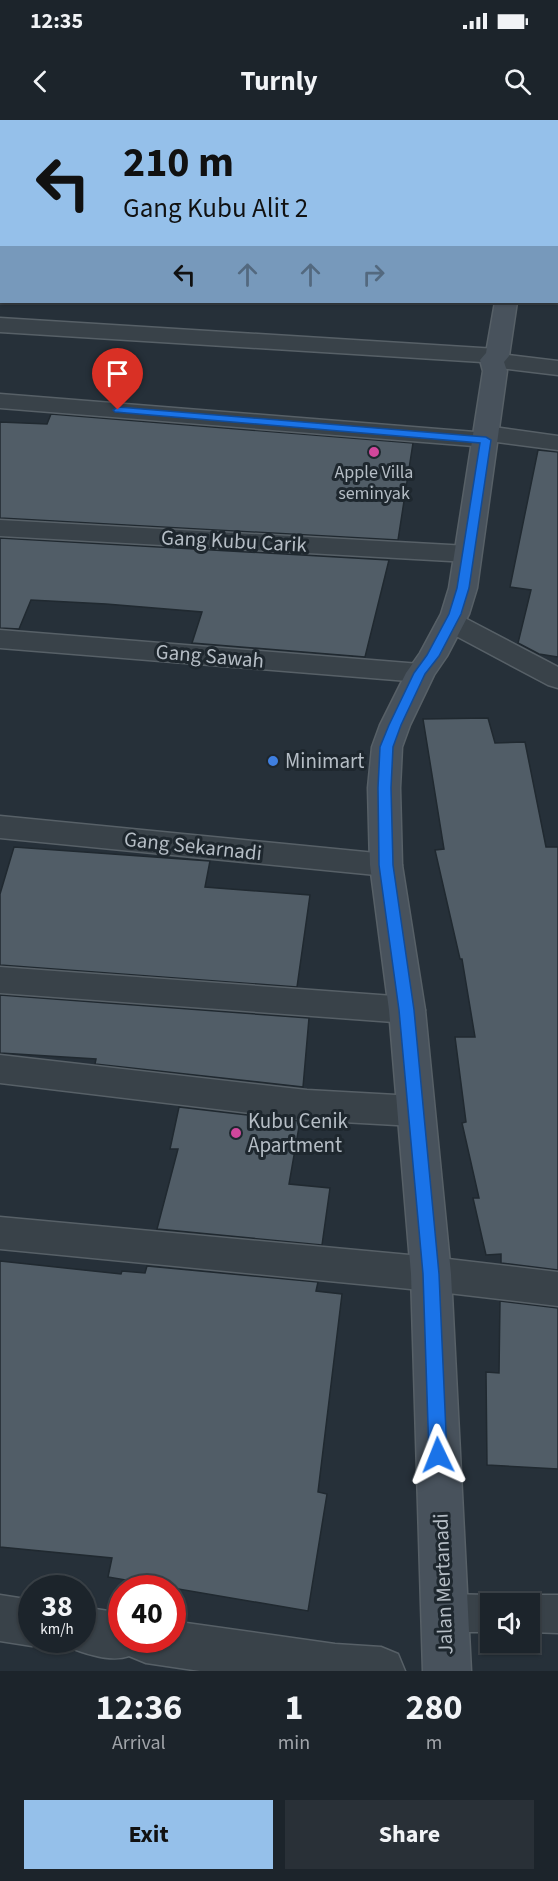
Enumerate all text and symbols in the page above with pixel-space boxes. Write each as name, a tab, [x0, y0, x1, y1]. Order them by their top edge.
text: 12:35	[30, 5, 83, 37]
text: Turnly	[240, 62, 318, 101]
icon: back	[24, 65, 57, 98]
icon: search	[501, 65, 534, 98]
text: 210 m	[123, 133, 234, 193]
icon: left	[24, 144, 102, 222]
text: Gang Kubu Alit 2	[123, 189, 308, 228]
icon: left	[168, 258, 201, 291]
icon: ahead	[231, 258, 264, 291]
icon: ahead	[294, 258, 327, 291]
icon: right	[357, 258, 390, 291]
pin	[92, 348, 143, 410]
icon: arrive	[101, 357, 134, 390]
marker: Apple Villa seminyak	[367, 445, 381, 459]
place label: Apple Villa seminyak	[335, 460, 413, 506]
street label: Gang Kubu Carik	[160, 522, 308, 560]
street label: Gang Sawah	[155, 636, 265, 676]
place label: Minimart	[285, 746, 364, 776]
marker: Minimart	[266, 754, 280, 768]
street label: Gang Sekarnadi	[123, 824, 263, 868]
place label: Kubu Cenik Apartment	[248, 1106, 349, 1160]
marker: Kubu Cenik Apartment	[229, 1126, 243, 1140]
position arrow	[406, 1423, 470, 1487]
street label: Jalan Mertanadi	[426, 1513, 460, 1655]
speed limit sign: 40	[108, 1575, 186, 1653]
text: 38	[41, 1585, 73, 1628]
map controls	[480, 1593, 540, 1653]
button: sound	[480, 1593, 540, 1653]
text: km/h	[40, 1619, 74, 1640]
text: 12:36	[95, 1682, 182, 1733]
text: 1	[284, 1682, 303, 1733]
text: 280	[406, 1682, 463, 1733]
text: Arrival	[112, 1729, 166, 1757]
text: min	[278, 1729, 310, 1757]
text: m	[426, 1729, 442, 1757]
button: Exit	[24, 1800, 273, 1869]
button: Share	[285, 1800, 534, 1869]

